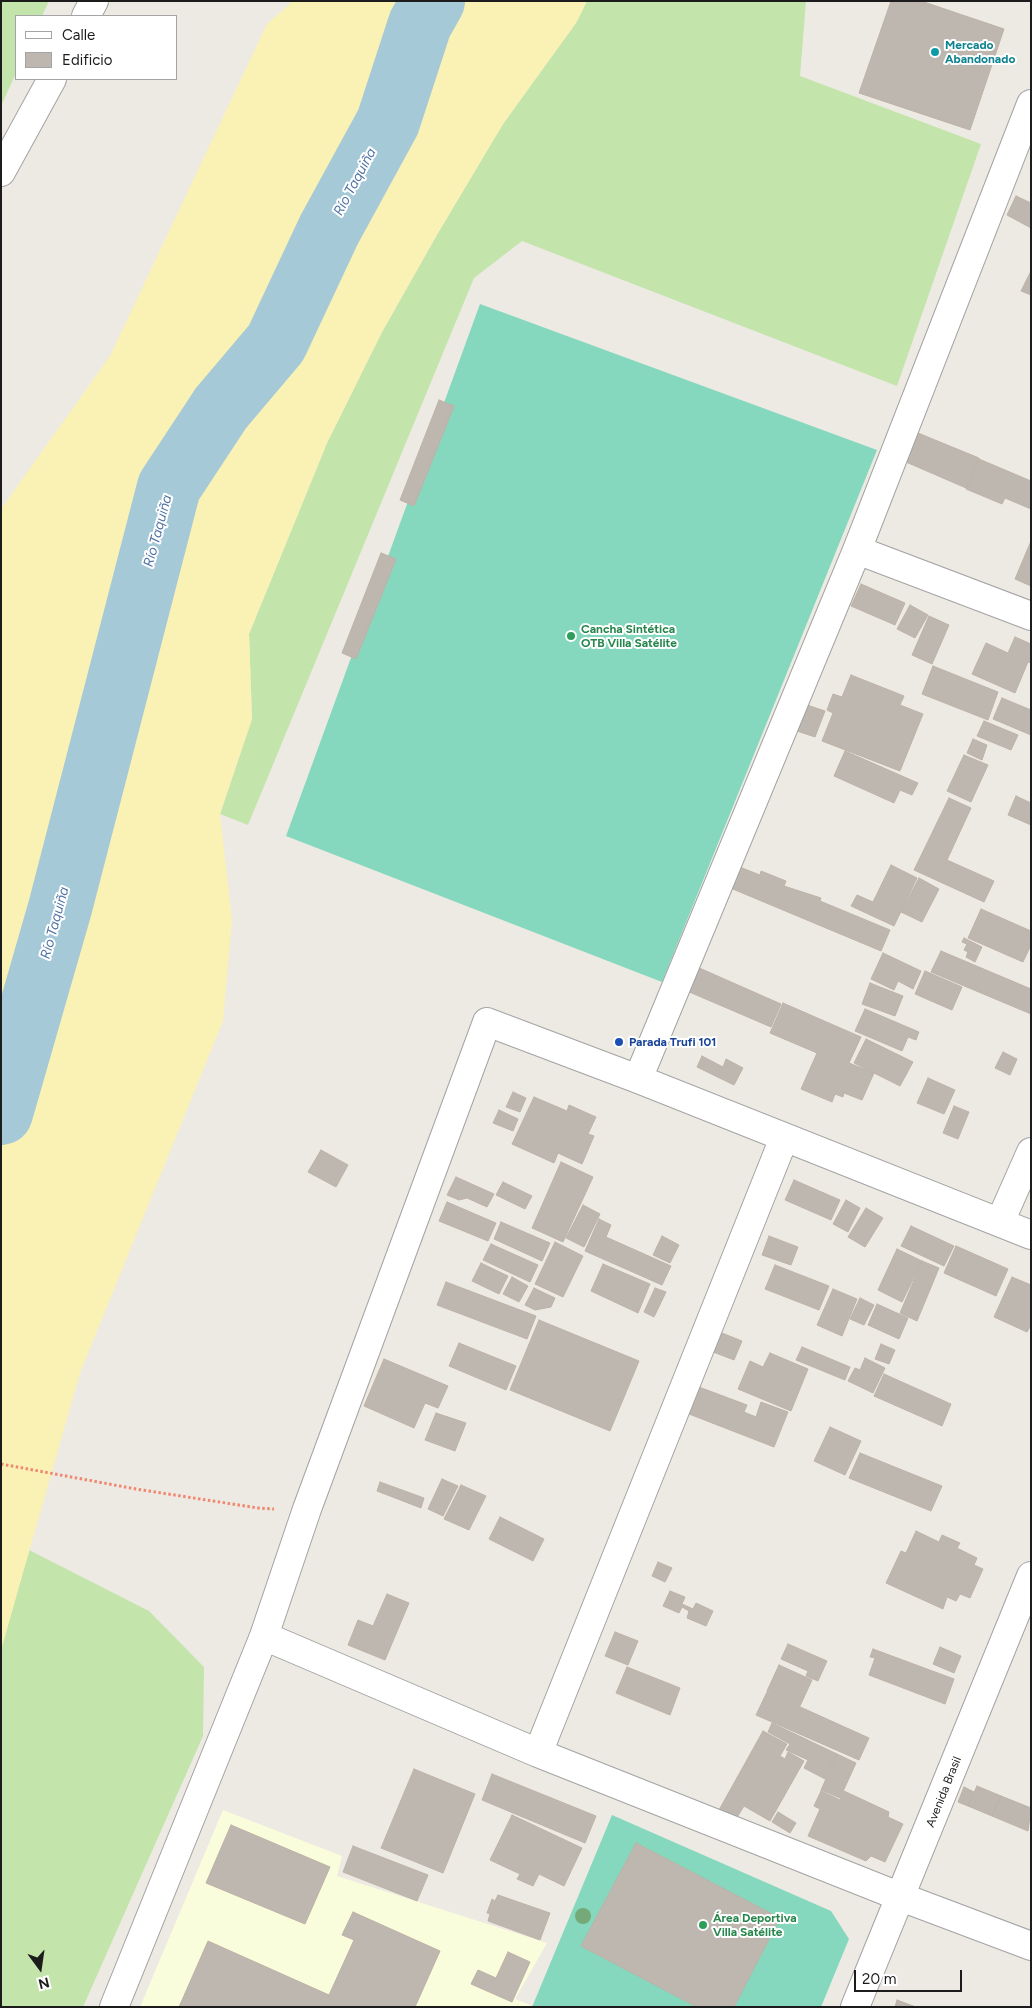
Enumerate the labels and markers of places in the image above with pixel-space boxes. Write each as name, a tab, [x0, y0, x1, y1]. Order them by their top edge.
place label: Mercado Abandonado	[945, 38, 1015, 66]
marker: Mercado Abandonado	[929, 46, 941, 58]
place label: Cancha Sintética OTB Villa Satélite	[581, 622, 677, 650]
marker: Cancha Sintética OTB Villa Satélite	[565, 630, 577, 642]
place label: Parada Trufi 101	[629, 1035, 716, 1049]
marker: Parada Trufi 101	[613, 1036, 625, 1048]
place label: Área Deportiva Villa Satélite	[713, 1911, 797, 1939]
marker: Área Deportiva Villa Satélite	[697, 1919, 709, 1931]

